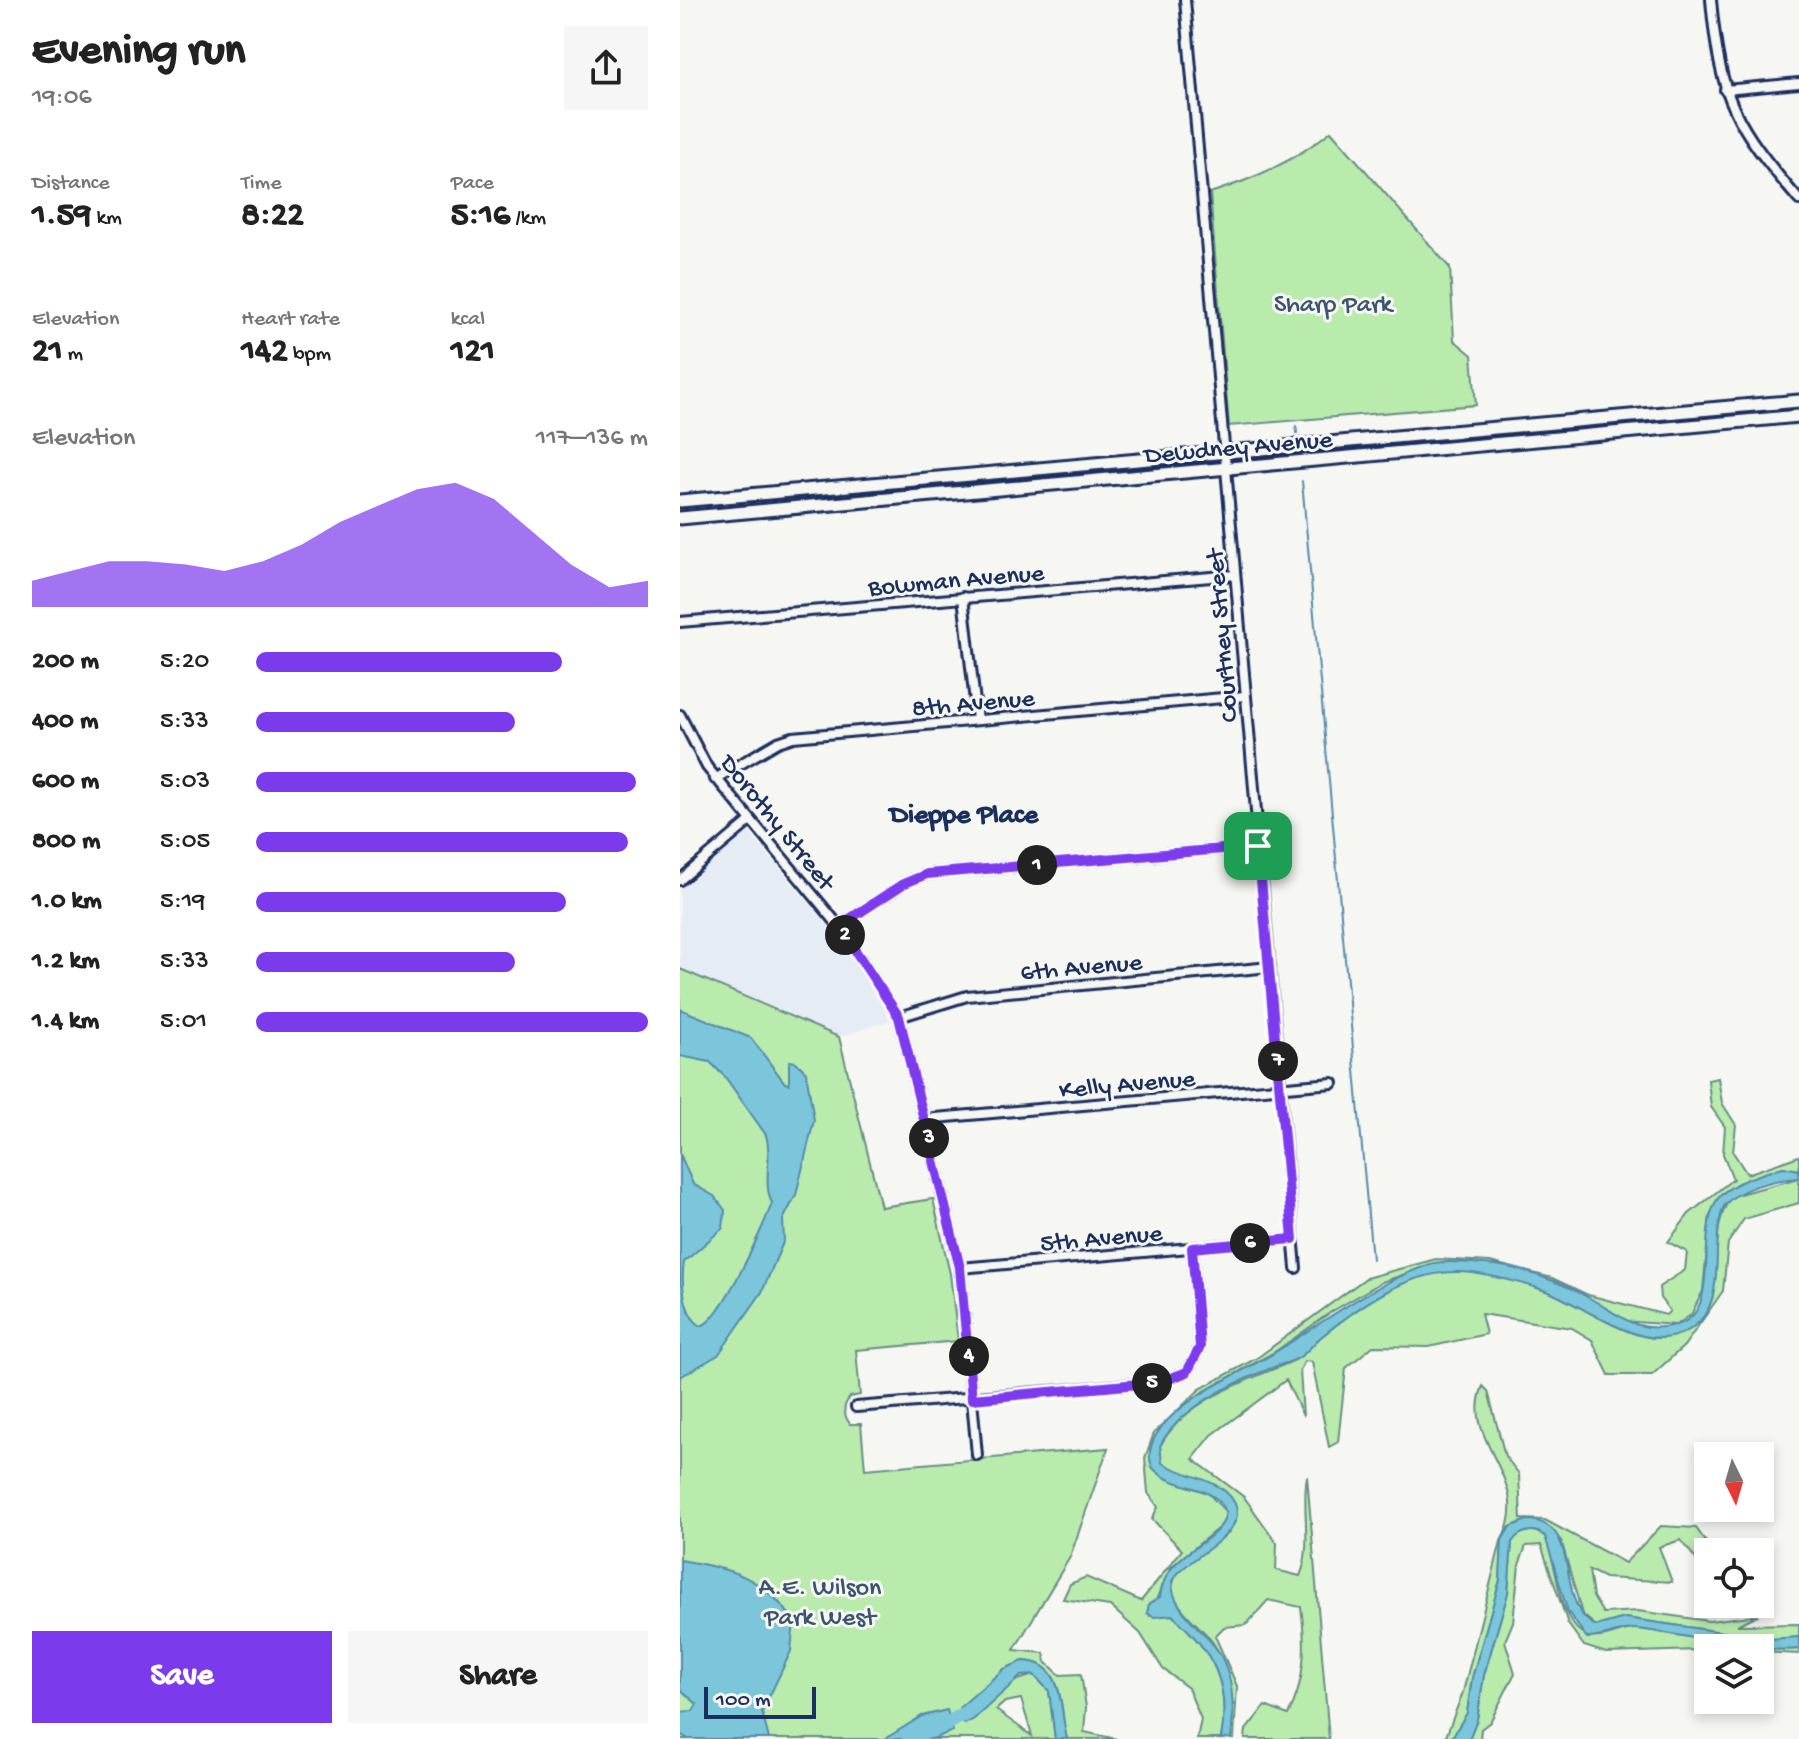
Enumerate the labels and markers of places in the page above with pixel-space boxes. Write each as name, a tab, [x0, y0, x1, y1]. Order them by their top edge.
pin	[1224, 812, 1292, 880]
pin: 1	[1017, 845, 1057, 885]
pin: 2	[825, 915, 865, 955]
pin: 7	[1258, 1041, 1298, 1081]
pin: 3	[909, 1118, 949, 1158]
pin: 6	[1230, 1223, 1270, 1263]
pin: 4	[949, 1336, 989, 1376]
pin: 5	[1132, 1363, 1172, 1403]

